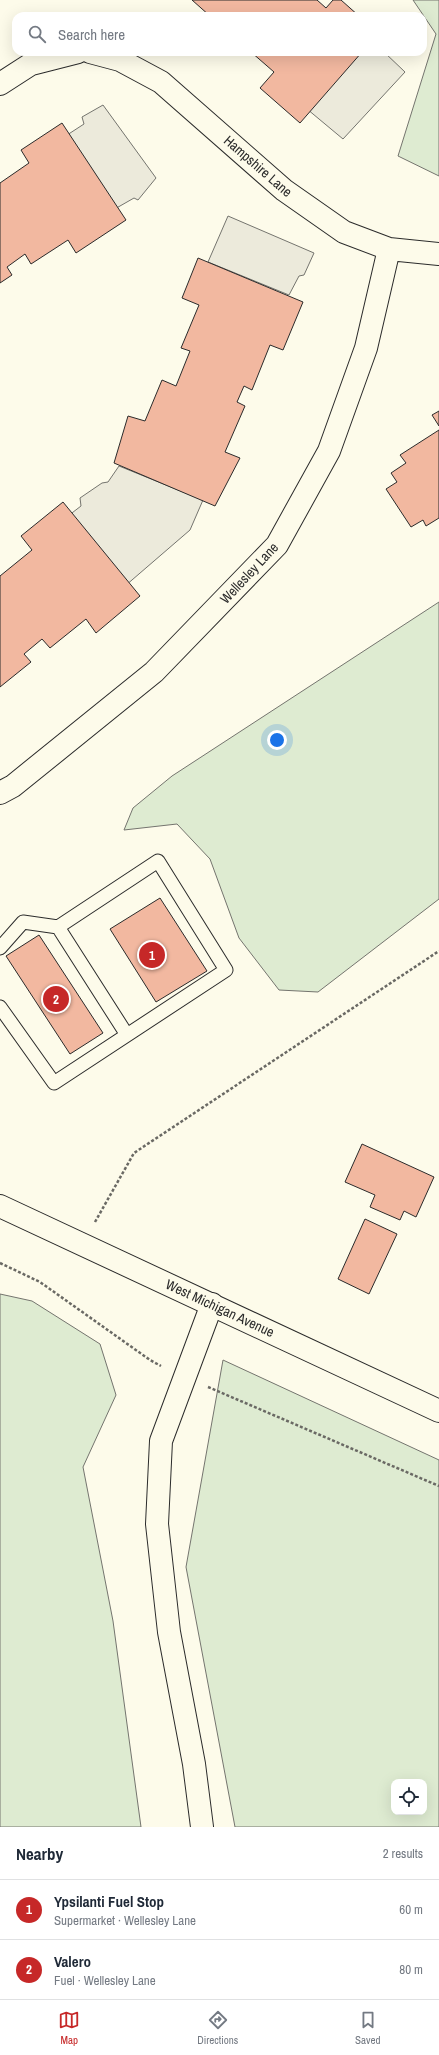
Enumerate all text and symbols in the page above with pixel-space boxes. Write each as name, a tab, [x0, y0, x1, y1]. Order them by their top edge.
search box	[12, 12, 427, 56]
icon: search	[26, 23, 48, 45]
text: Search here	[58, 24, 125, 45]
street label: Hampshire Lane	[220, 131, 296, 201]
street label: Wellesley Lane	[216, 538, 282, 608]
your location	[267, 730, 287, 750]
pin: 1	[139, 940, 165, 970]
pin: 2	[43, 984, 69, 1014]
street label: West Michigan Avenue	[163, 1275, 277, 1341]
map controls	[391, 1779, 427, 1815]
button: locate	[391, 1779, 427, 1815]
text: Nearby	[16, 1842, 63, 1865]
text: 2 results	[383, 1845, 423, 1862]
text: Ypsilanti Fuel Stop	[54, 1891, 164, 1912]
text: 1	[26, 1901, 32, 1918]
text: 60 m	[399, 1901, 423, 1918]
text: Supermarket · Wellesley Lane	[54, 1912, 196, 1929]
text: Valero	[54, 1951, 91, 1972]
text: 2	[26, 1961, 32, 1978]
text: 80 m	[399, 1961, 423, 1978]
text: Fuel · Wellesley Lane	[54, 1972, 156, 1989]
tab: Map	[58, 2009, 80, 2047]
tab: Directions	[197, 2009, 238, 2047]
tab: Saved	[355, 2009, 381, 2047]

